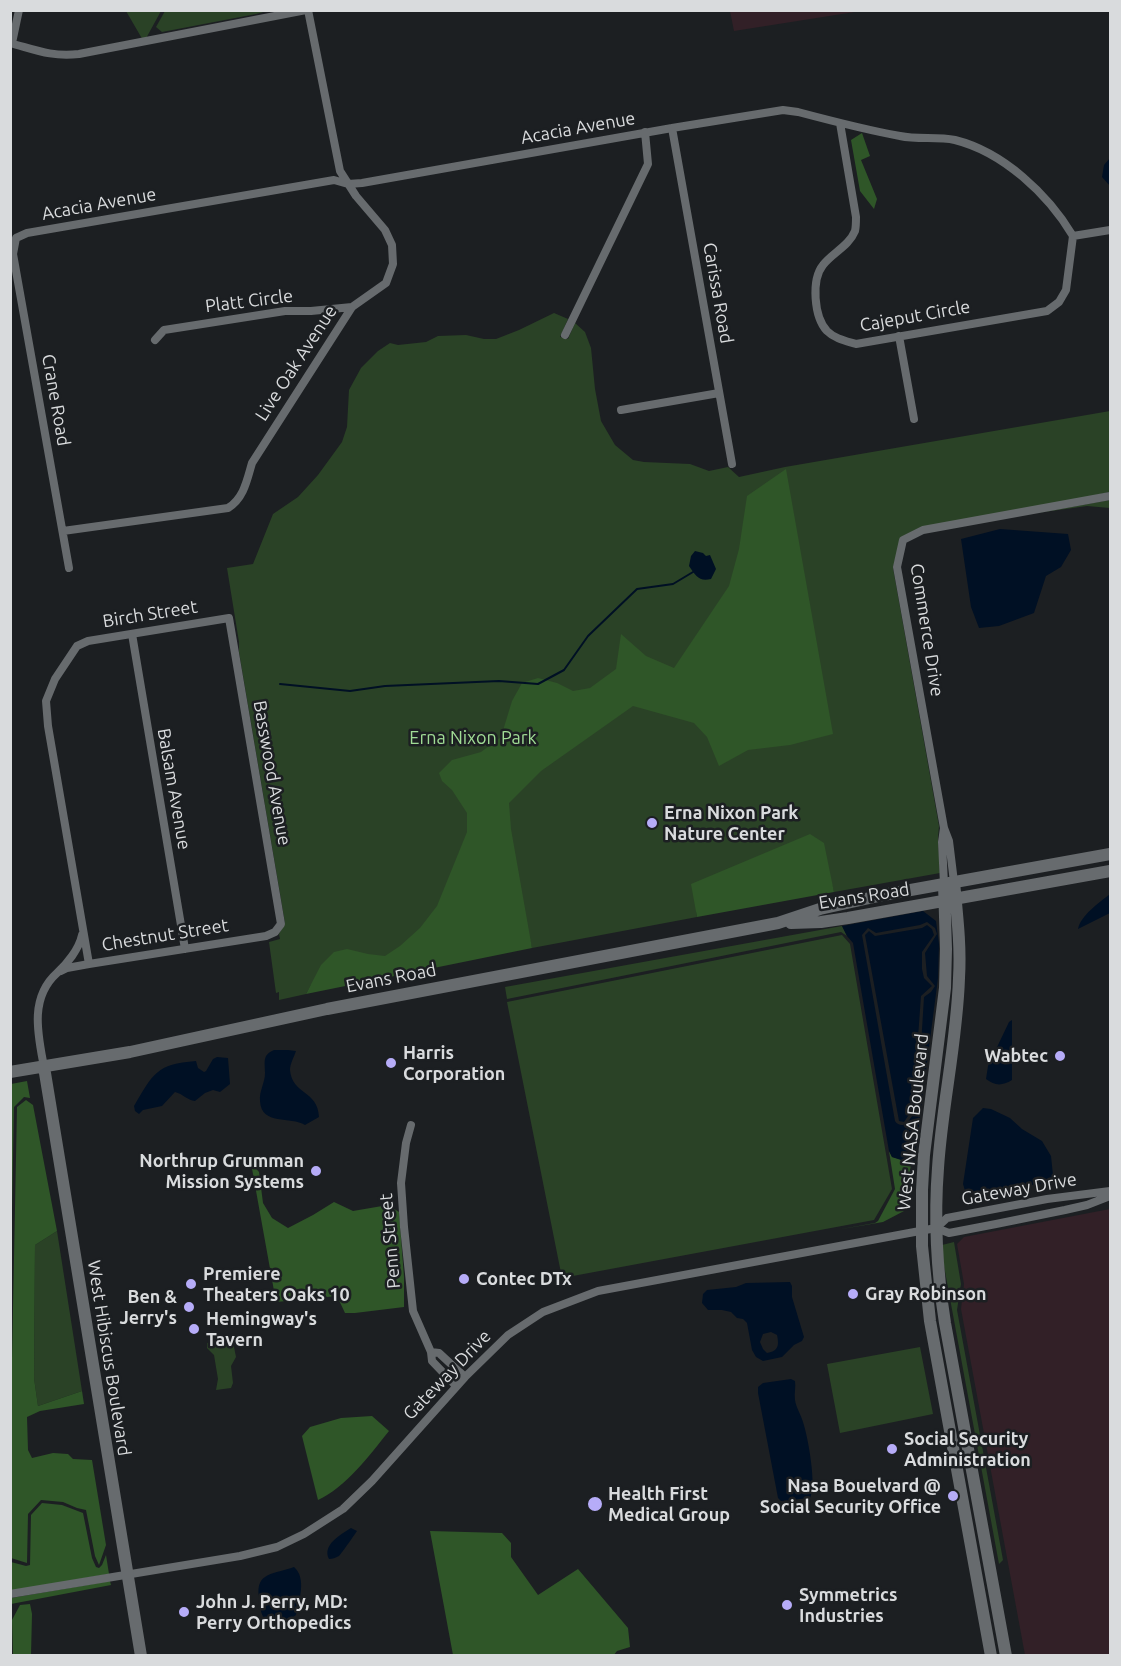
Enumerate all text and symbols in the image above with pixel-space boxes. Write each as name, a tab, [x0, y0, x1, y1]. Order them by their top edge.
street label: Acacia Avenue	[519, 107, 637, 149]
street label: Acacia Avenue	[40, 183, 158, 225]
street label: Carissa Road	[699, 241, 737, 345]
street label: Platt Circle	[204, 285, 294, 317]
street label: Cajeput Circle	[858, 296, 972, 336]
street label: Live Oak Avenue	[251, 301, 341, 425]
street label: Crane Road	[37, 352, 75, 448]
street label: Commerce Drive	[906, 562, 948, 698]
street label: Birch Street	[101, 596, 199, 632]
street label: Basswood Avenue	[249, 699, 295, 847]
street label: Balsam Avenue	[153, 727, 195, 851]
park label: Erna Nixon Park	[409, 727, 537, 749]
place label: Erna Nixon Park Nature Center	[664, 802, 798, 844]
marker: Erna Nixon Park Nature Center	[645, 816, 659, 830]
street label: Evans Road	[817, 878, 911, 914]
street label: Chestnut Street	[100, 914, 230, 956]
street label: Evans Road	[344, 959, 438, 997]
street label: West NASA Boulevard	[893, 1033, 933, 1211]
place label: Harris Corporation	[403, 1042, 505, 1084]
place label: Wabtec	[984, 1045, 1048, 1067]
marker: Wabtec	[1053, 1049, 1067, 1063]
marker: Harris Corporation	[384, 1056, 398, 1070]
place label: Northrup Grumman Mission Systems	[139, 1150, 304, 1192]
marker: Northrup Grumman Mission Systems	[309, 1164, 323, 1178]
street label: Gateway Drive	[960, 1168, 1078, 1210]
street label: Penn Street	[375, 1193, 405, 1289]
street label: West Hibiscus Boulevard	[83, 1259, 135, 1457]
place label: Premiere Theaters Oaks 10	[203, 1263, 350, 1306]
place label: Contec DTx	[476, 1268, 572, 1290]
marker: Contec DTx	[457, 1272, 471, 1286]
marker: Premiere Theaters Oaks 10	[184, 1277, 198, 1291]
place label: Gray Robinson	[865, 1283, 987, 1305]
place label: Ben & Jerry's	[119, 1286, 177, 1328]
marker: Gray Robinson	[846, 1287, 860, 1301]
marker: Ben & Jerry's	[182, 1300, 196, 1314]
place label: Hemingway's Tavern	[206, 1308, 317, 1350]
marker: Hemingway's Tavern	[187, 1322, 201, 1336]
street label: Gateway Drive	[399, 1326, 495, 1424]
place label: Social Security Administration	[904, 1428, 1031, 1470]
marker: Social Security Administration	[885, 1442, 899, 1456]
place label: Nasa Bouelvard @ Social Security Office	[760, 1475, 941, 1518]
place label: Health First Medical Group	[608, 1483, 730, 1526]
marker: Nasa Bouelvard @ Social Security Office	[946, 1489, 960, 1503]
marker: Health First Medical Group	[586, 1495, 604, 1513]
place label: Symmetrics Industries	[799, 1584, 897, 1626]
place label: John J. Perry, MD: Perry Orthopedics	[196, 1591, 352, 1634]
marker: Symmetrics Industries	[780, 1598, 794, 1612]
marker: John J. Perry, MD: Perry Orthopedics	[177, 1605, 191, 1619]

